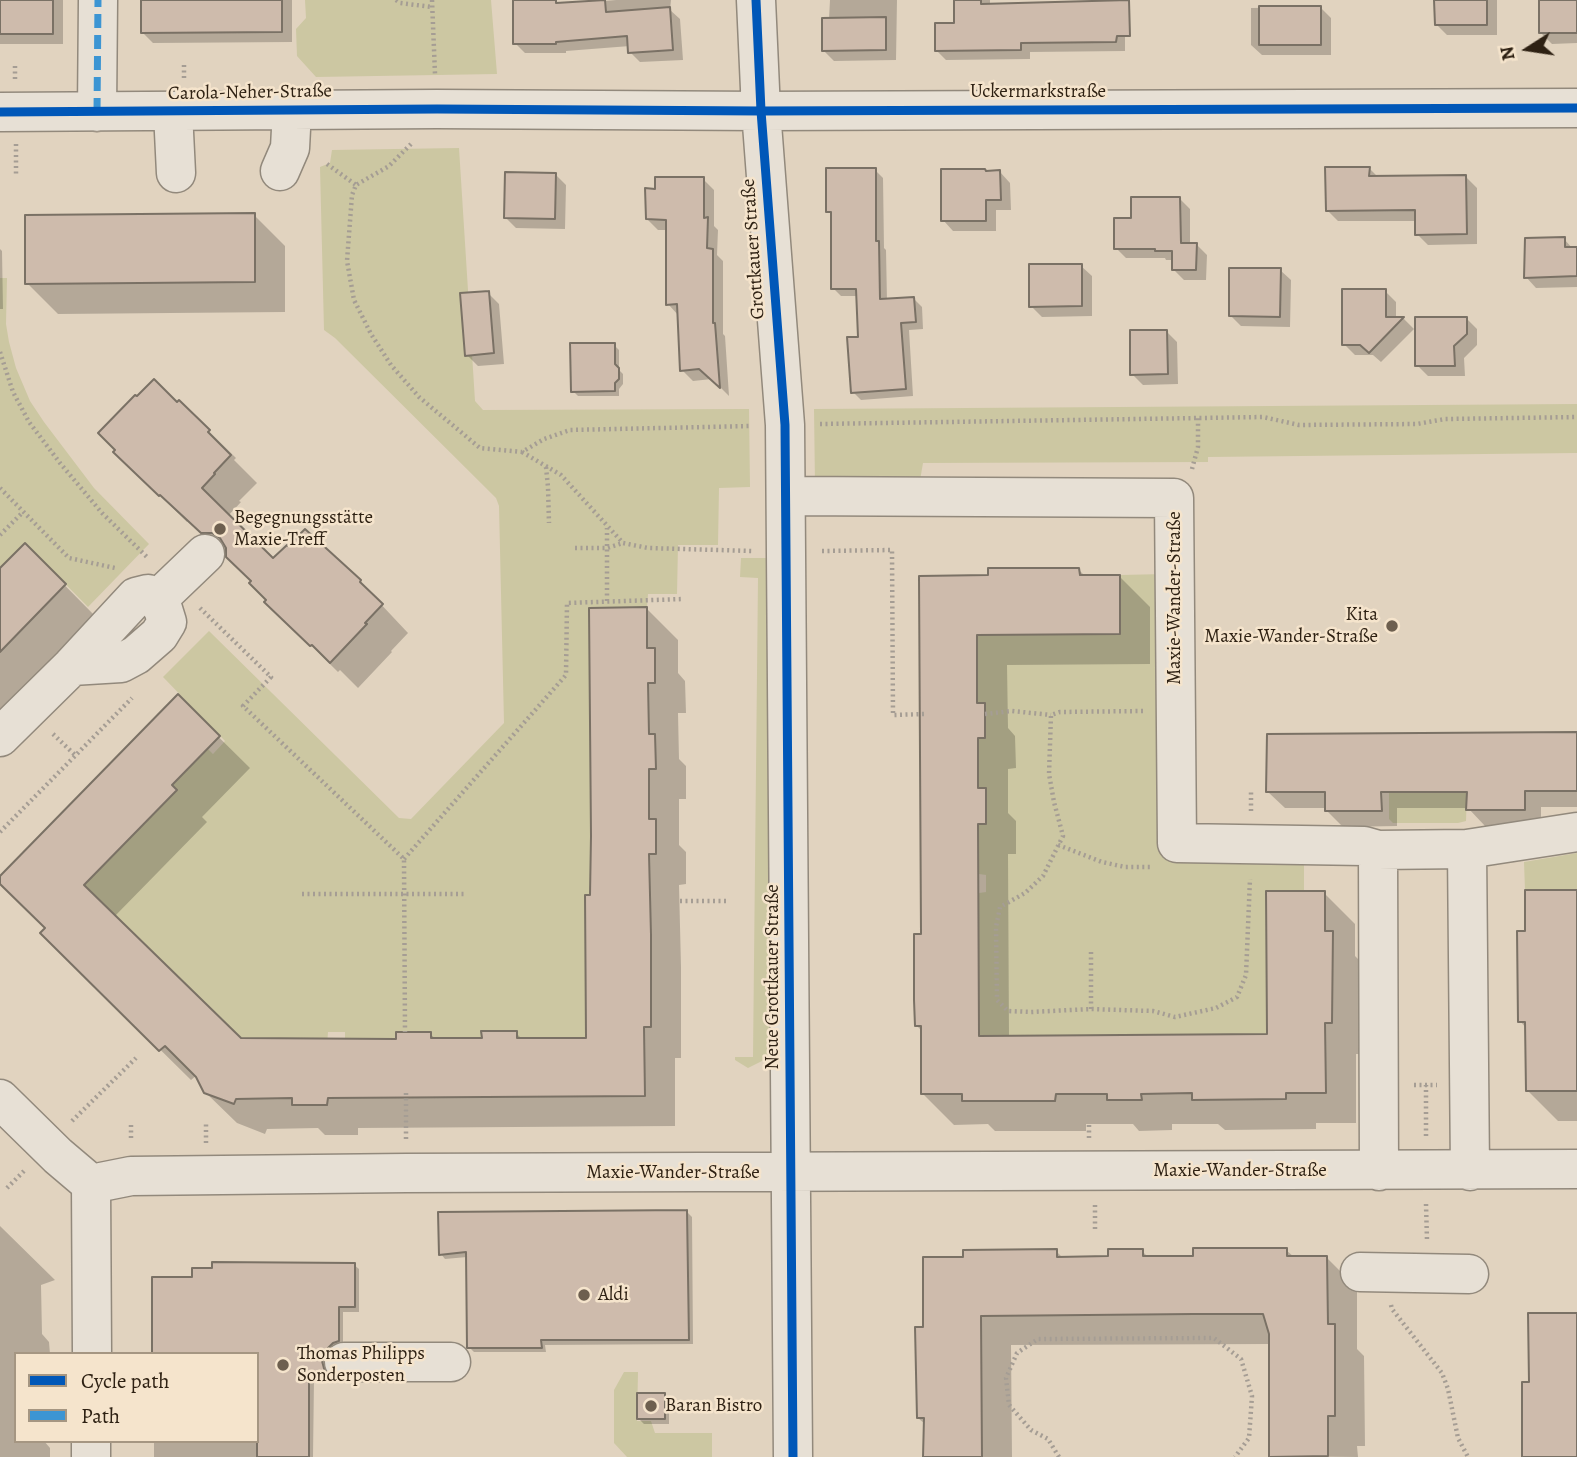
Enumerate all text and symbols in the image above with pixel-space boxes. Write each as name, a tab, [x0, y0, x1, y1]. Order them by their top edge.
north arrow	[1493, 14, 1563, 84]
text: N	[1493, 44, 1522, 63]
street label: Carola-Neher-Straße	[168, 80, 332, 106]
street label: Uckermarkstraße	[970, 81, 1106, 103]
street label: Grottkauer Straße	[738, 178, 770, 320]
place label: Begegnungsstätte Maxie-Treff	[234, 507, 373, 551]
street label: Maxie-Wander-Straße	[1164, 511, 1186, 685]
marker: Begegnungsstätte Maxie-Treff	[212, 521, 228, 537]
place label: Kita Maxie-Wander-Straße	[1204, 604, 1378, 648]
marker: Kita Maxie-Wander-Straße	[1384, 618, 1400, 634]
street label: Neue Grottkauer Straße	[762, 884, 784, 1070]
street label: Maxie-Wander-Straße	[1153, 1160, 1327, 1182]
street label: Maxie-Wander-Straße	[586, 1162, 760, 1184]
place label: Aldi	[598, 1284, 629, 1306]
marker: Aldi	[576, 1287, 592, 1303]
place label: Thomas Philipps Sonderposten	[297, 1343, 425, 1387]
legend	[14, 1352, 259, 1443]
marker: Thomas Philipps Sonderposten	[275, 1357, 291, 1373]
text: Cycle path	[81, 1367, 170, 1395]
place label: Baran Bistro	[665, 1395, 762, 1417]
marker: Baran Bistro	[643, 1398, 659, 1414]
text: Path	[81, 1402, 120, 1430]

